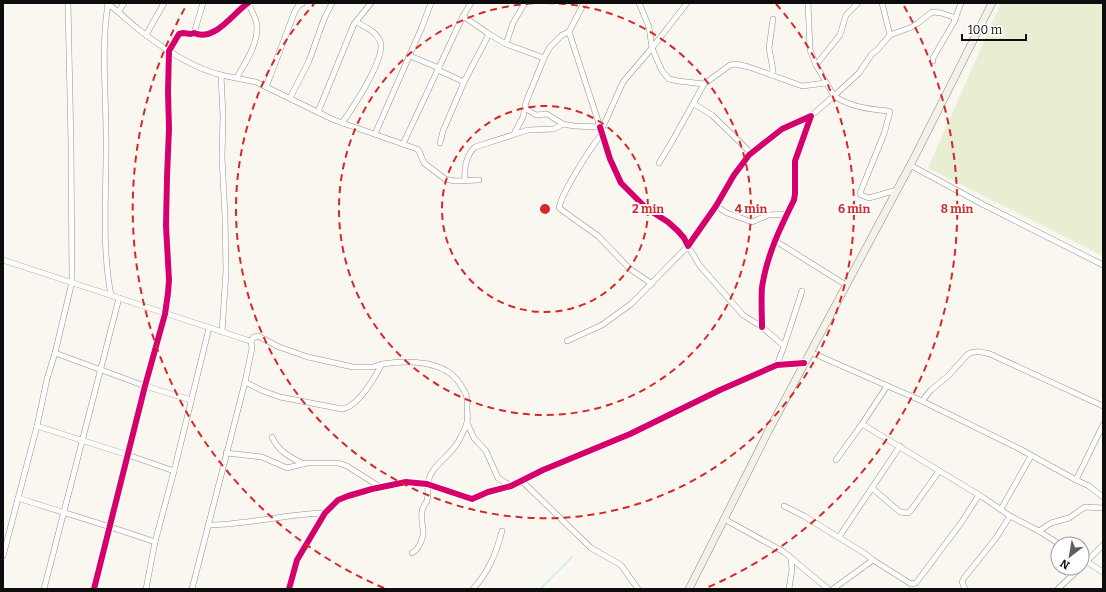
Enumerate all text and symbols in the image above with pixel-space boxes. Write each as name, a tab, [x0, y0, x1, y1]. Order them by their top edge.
scale bar	[962, 16, 1026, 42]
text: 100 m	[968, 23, 1003, 37]
centre of rings	[538, 202, 552, 216]
text: 2 min	[632, 202, 664, 216]
text: 4 min	[735, 202, 767, 216]
text: 6 min	[838, 202, 870, 216]
text: 8 min	[941, 202, 973, 216]
north arrow	[1050, 536, 1090, 576]
text: N	[1058, 556, 1072, 572]

